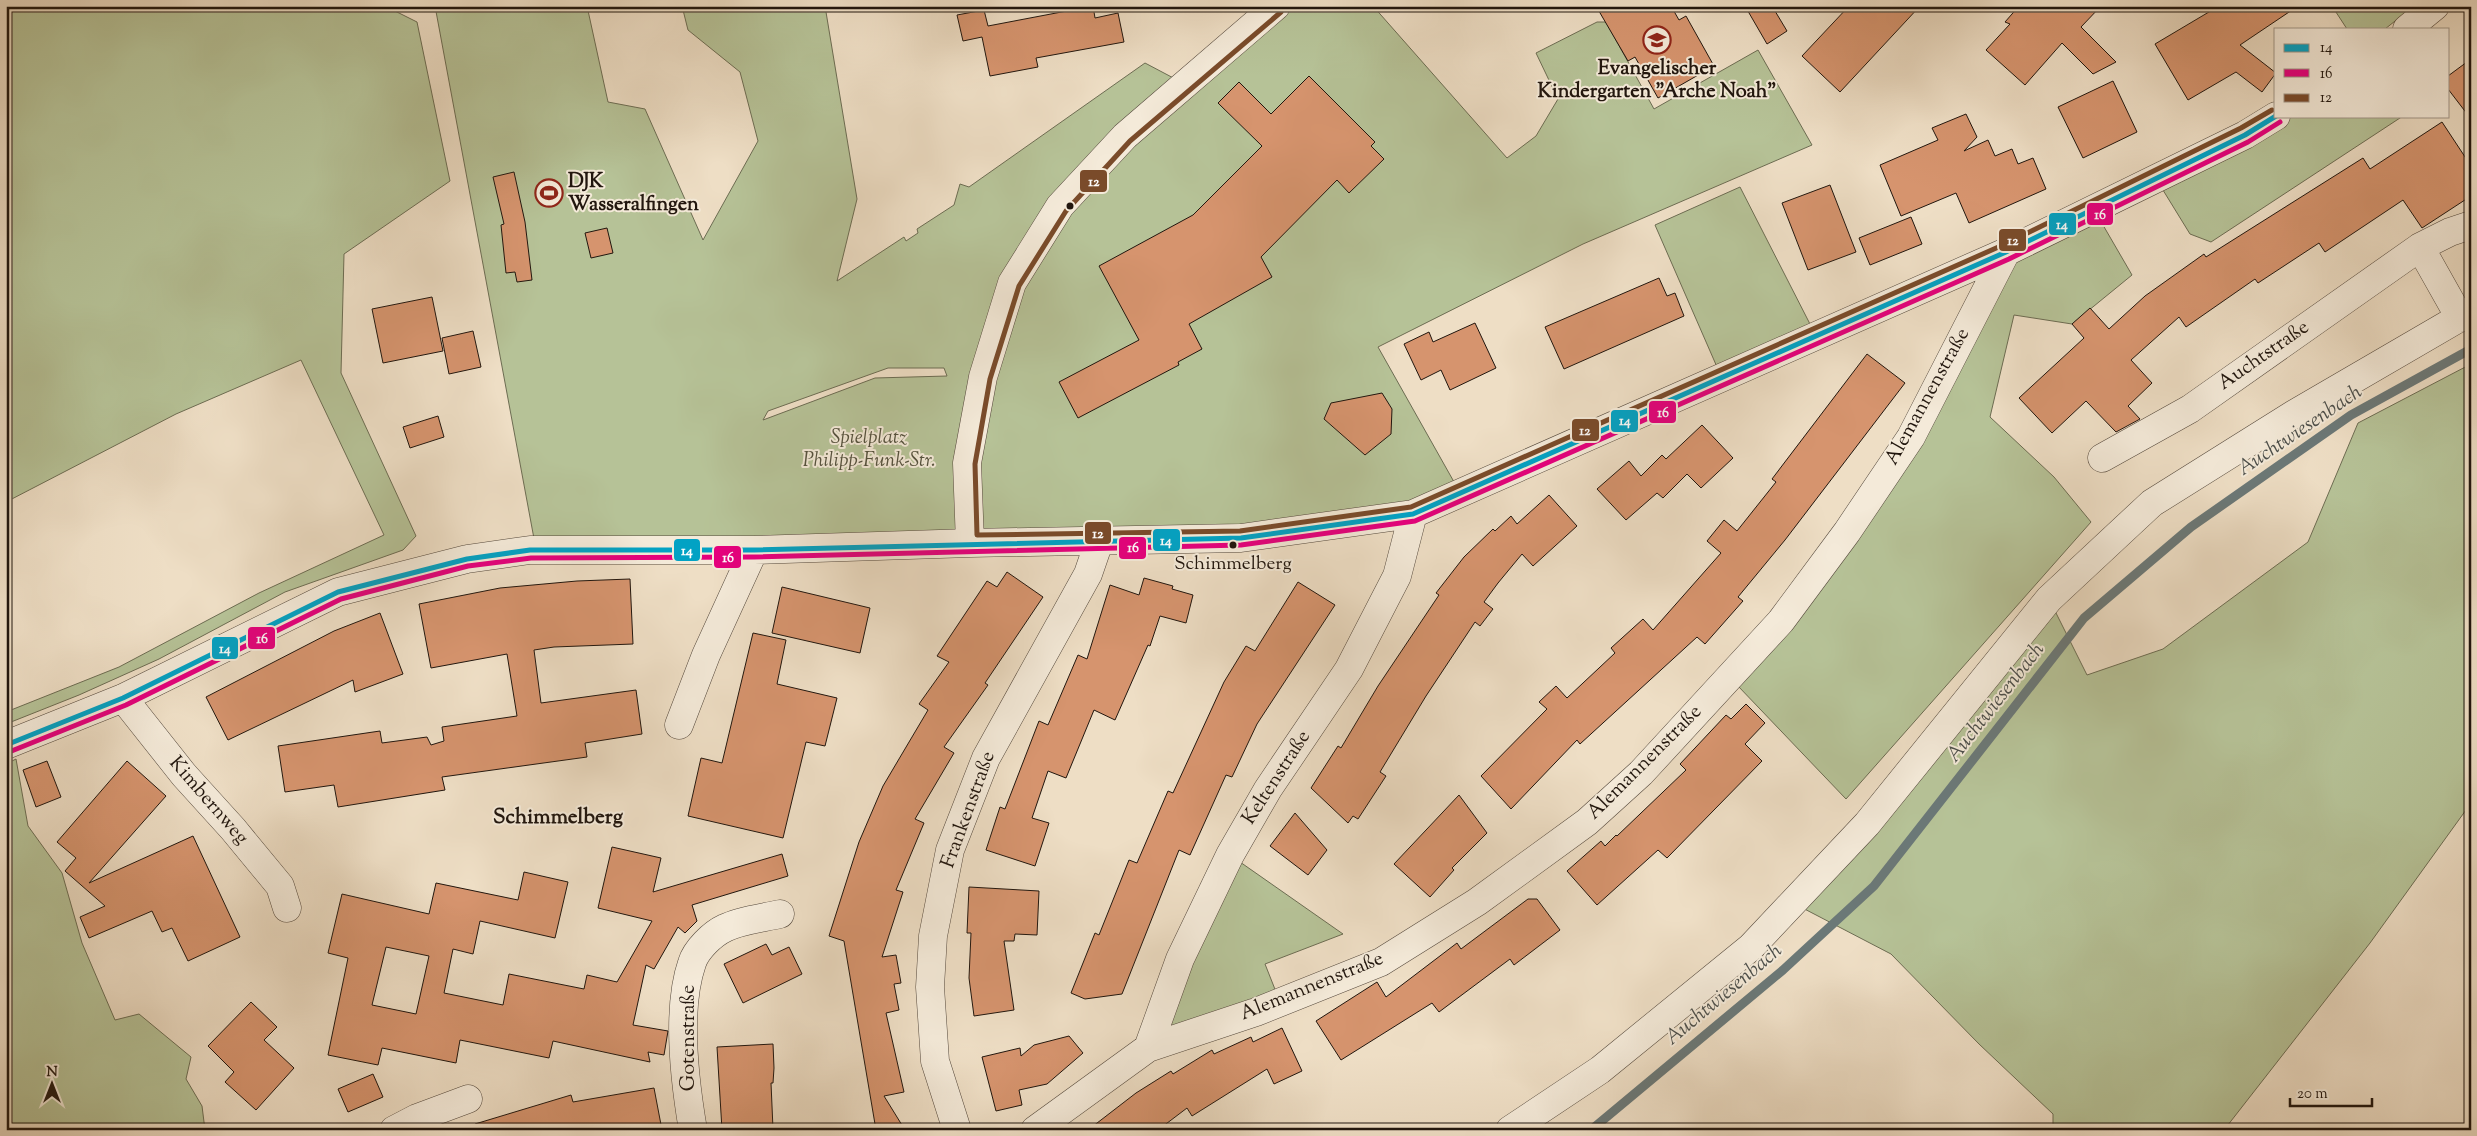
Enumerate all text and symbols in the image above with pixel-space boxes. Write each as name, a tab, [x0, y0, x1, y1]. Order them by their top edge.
school or university icon: Evangelischer Kindergarten "Arche Noah"	[1642, 25, 1672, 55]
legend	[2274, 28, 2450, 118]
text: 14	[2320, 38, 2333, 59]
place label: Evangelischer Kindergarten "Arche Noah"	[1537, 55, 1777, 107]
text: 16	[2320, 64, 2333, 85]
text: 12	[2320, 88, 2332, 109]
place label: DJK Wasseralfingen	[568, 168, 699, 220]
line badge: 12	[1079, 169, 1108, 193]
text: 12	[1088, 173, 1100, 193]
sports icon: DJK Wasseralfingen	[534, 178, 564, 208]
unlabelled marker	[1065, 201, 1075, 211]
line badge: 16	[2086, 202, 2114, 226]
text: 16	[2094, 206, 2106, 226]
line badge: 14	[2048, 212, 2077, 236]
text: 14	[2056, 216, 2068, 236]
line badge: 12	[1998, 228, 2027, 252]
text: 12	[2007, 232, 2019, 252]
street label: Auchtstraße	[2212, 314, 2316, 398]
street label: Alemannenstraße	[1878, 323, 1978, 471]
water label: Auchtwiesenbach	[2231, 378, 2369, 484]
line badge: 16	[1648, 400, 1677, 424]
text: 16	[1657, 404, 1669, 424]
line badge: 14	[1610, 409, 1639, 433]
text: 14	[1619, 412, 1631, 432]
line badge: 12	[1571, 418, 1600, 442]
text: 12	[1579, 422, 1591, 442]
park label: Spielplatz Philipp-Funk-Str.	[803, 424, 935, 476]
line badge: 12	[1084, 521, 1112, 545]
text: 12	[1092, 525, 1104, 545]
line badge: 14	[1152, 528, 1181, 552]
text: 14	[1160, 532, 1172, 552]
line badge: 16	[1118, 536, 1147, 560]
line badge: 14	[673, 538, 701, 562]
text: 16	[1127, 539, 1139, 559]
marker: Schimmelberg	[1228, 540, 1238, 550]
text: 14	[681, 542, 693, 562]
line badge: 16	[713, 545, 742, 569]
text: 16	[722, 549, 734, 569]
place label: Schimmelberg	[1174, 551, 1292, 578]
line badge: 16	[247, 626, 276, 650]
text: 16	[256, 630, 268, 650]
line badge: 14	[211, 636, 239, 660]
water label: Auchtwiesenbach	[1939, 637, 2053, 769]
text: 14	[219, 640, 231, 660]
street label: Alemannenstraße	[1581, 699, 1709, 827]
street label: Keltenstraße	[1236, 725, 1318, 831]
street label: Frankenstraße	[934, 748, 1004, 872]
street label: Kimbernweg	[161, 750, 255, 852]
district label: Schimmelberg	[493, 803, 624, 833]
water label: Auchtwiesenbach	[1659, 937, 1789, 1053]
street label: Alemannenstraße	[1236, 945, 1388, 1029]
street label: Gotenstraße	[675, 985, 704, 1091]
north arrow	[28, 1058, 78, 1108]
text: N	[46, 1063, 58, 1083]
scale bar	[2290, 1076, 2372, 1108]
text: 20 m	[2297, 1084, 2328, 1105]

